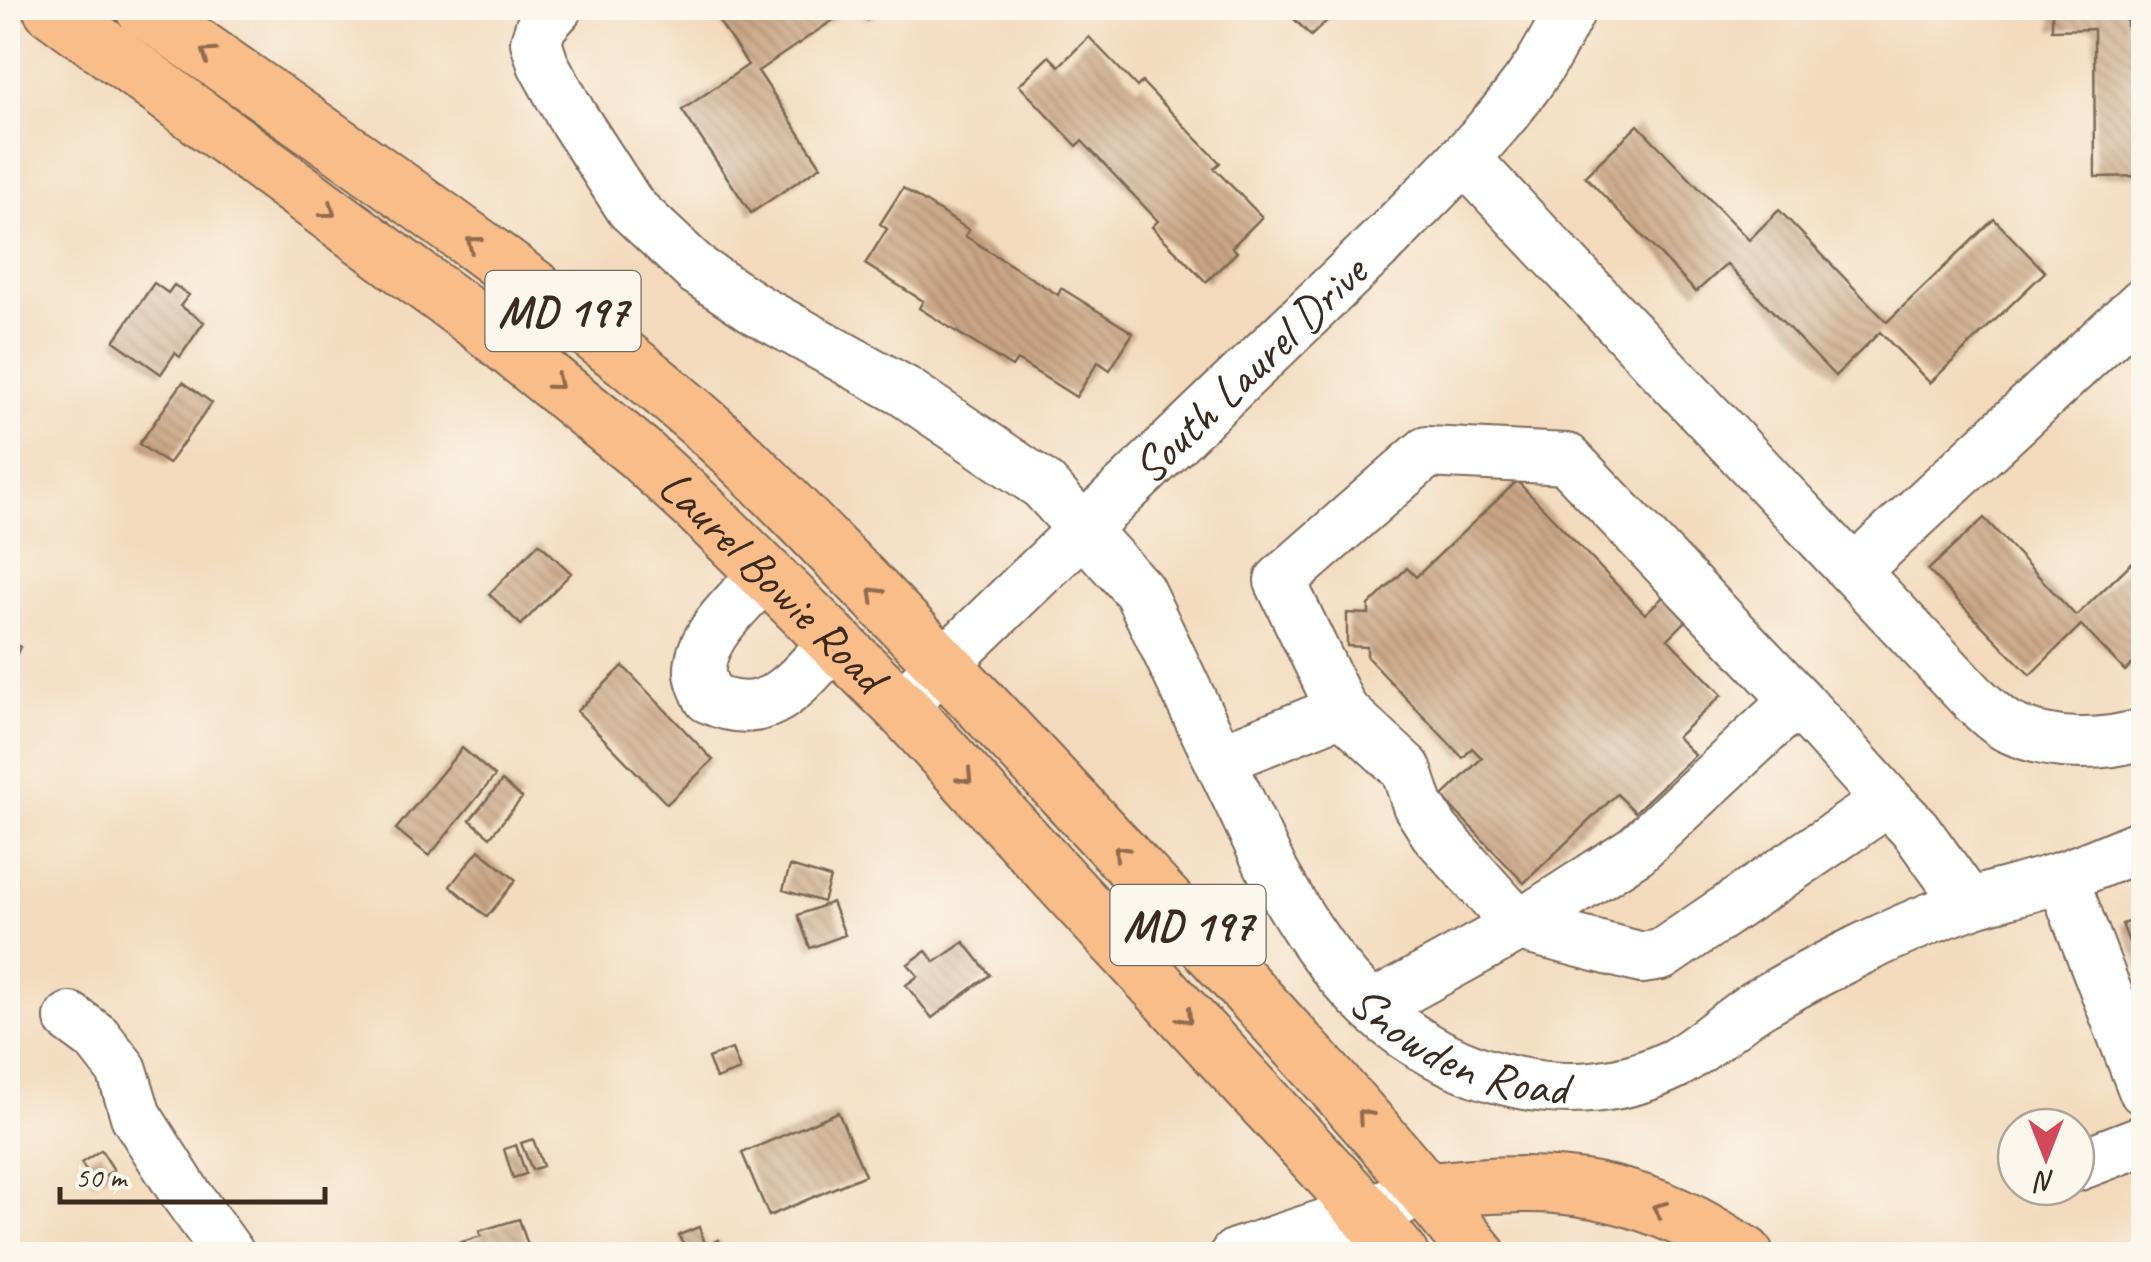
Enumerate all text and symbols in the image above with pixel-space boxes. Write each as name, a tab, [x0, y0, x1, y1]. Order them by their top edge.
one-way arrow	[201, 48, 219, 66]
one-way arrow	[318, 199, 336, 216]
one-way arrow	[466, 237, 484, 254]
street label: South Laurel Drive	[1119, 240, 1382, 496]
road number: MD 197	[486, 271, 640, 351]
one-way arrow	[544, 372, 562, 389]
street label: Laurel Bowie Road	[646, 456, 903, 710]
one-way arrow	[869, 587, 887, 605]
one-way arrow	[954, 766, 972, 784]
one-way arrow	[1114, 845, 1132, 864]
road number: MD 197	[1110, 885, 1266, 965]
street label: Snowden Road	[1337, 972, 1576, 1118]
one-way arrow	[1174, 1005, 1192, 1023]
north arrow	[1996, 1107, 2096, 1207]
one-way arrow	[1357, 1110, 1375, 1128]
scale bar	[60, 1142, 325, 1204]
text: 50 m	[75, 1158, 128, 1196]
text: N	[2033, 1164, 2055, 1199]
one-way arrow	[1651, 1201, 1669, 1221]

